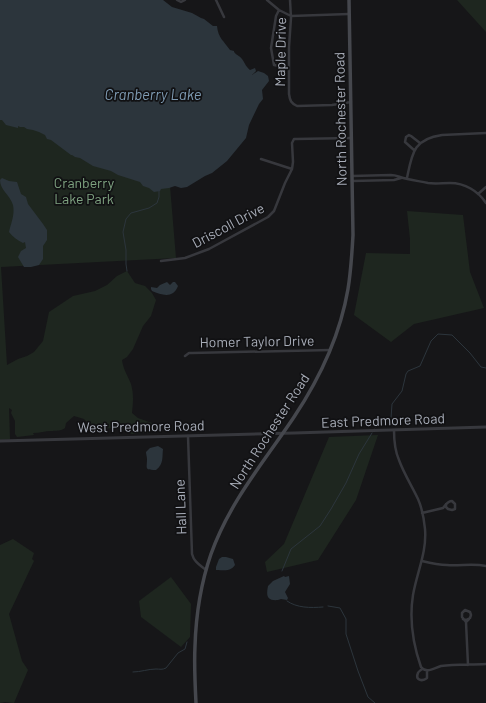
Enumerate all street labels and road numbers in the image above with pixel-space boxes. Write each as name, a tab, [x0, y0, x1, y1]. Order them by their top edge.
street label: Maple Drive	[271, 17, 289, 87]
street label: North Rochester Road	[330, 52, 350, 186]
street label: Driscoll Drive	[189, 199, 267, 251]
street label: Homer Taylor Drive	[199, 331, 315, 351]
street label: North Rochester Road	[225, 370, 313, 492]
street label: East Predmore Road	[321, 409, 445, 431]
street label: West Predmore Road	[77, 416, 205, 436]
street label: Hall Lane	[171, 479, 189, 535]

